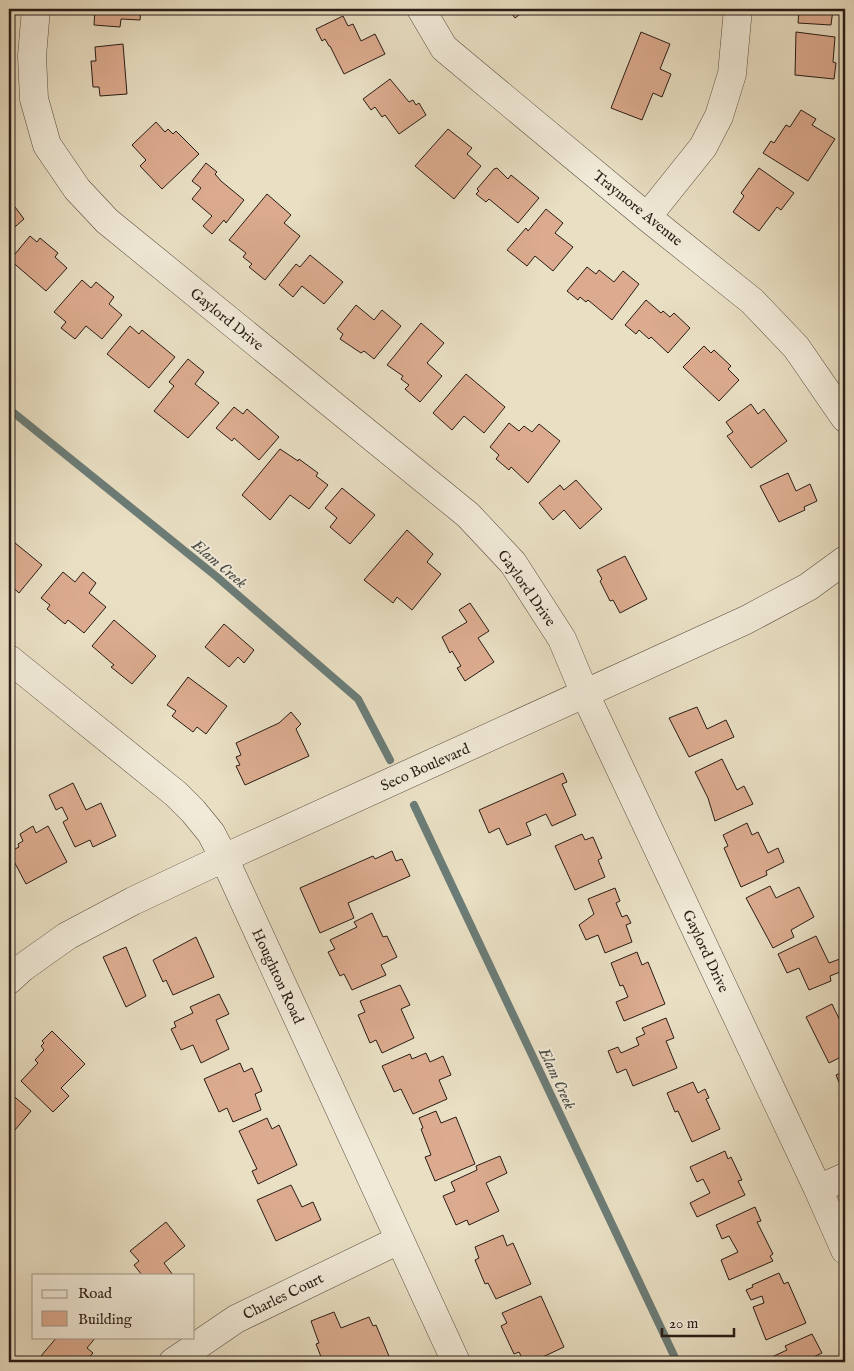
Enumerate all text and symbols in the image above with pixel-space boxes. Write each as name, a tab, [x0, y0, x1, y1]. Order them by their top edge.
street label: Traymore Avenue	[589, 166, 687, 250]
street label: Gaylord Drive	[186, 284, 267, 355]
water label: Elam Creek	[186, 535, 251, 594]
street label: Gaylord Drive	[493, 546, 560, 630]
street label: Seco Boulevard	[378, 739, 474, 796]
street label: Gaylord Drive	[678, 907, 733, 996]
street label: Houghton Road	[247, 926, 308, 1028]
water label: Elam Creek	[533, 1044, 579, 1114]
street label: Charles Court	[240, 1269, 327, 1324]
legend	[32, 1274, 195, 1338]
text: Road	[78, 1284, 113, 1303]
scale bar	[662, 1306, 734, 1338]
text: Building	[78, 1310, 133, 1329]
text: 20 m	[669, 1314, 699, 1333]

